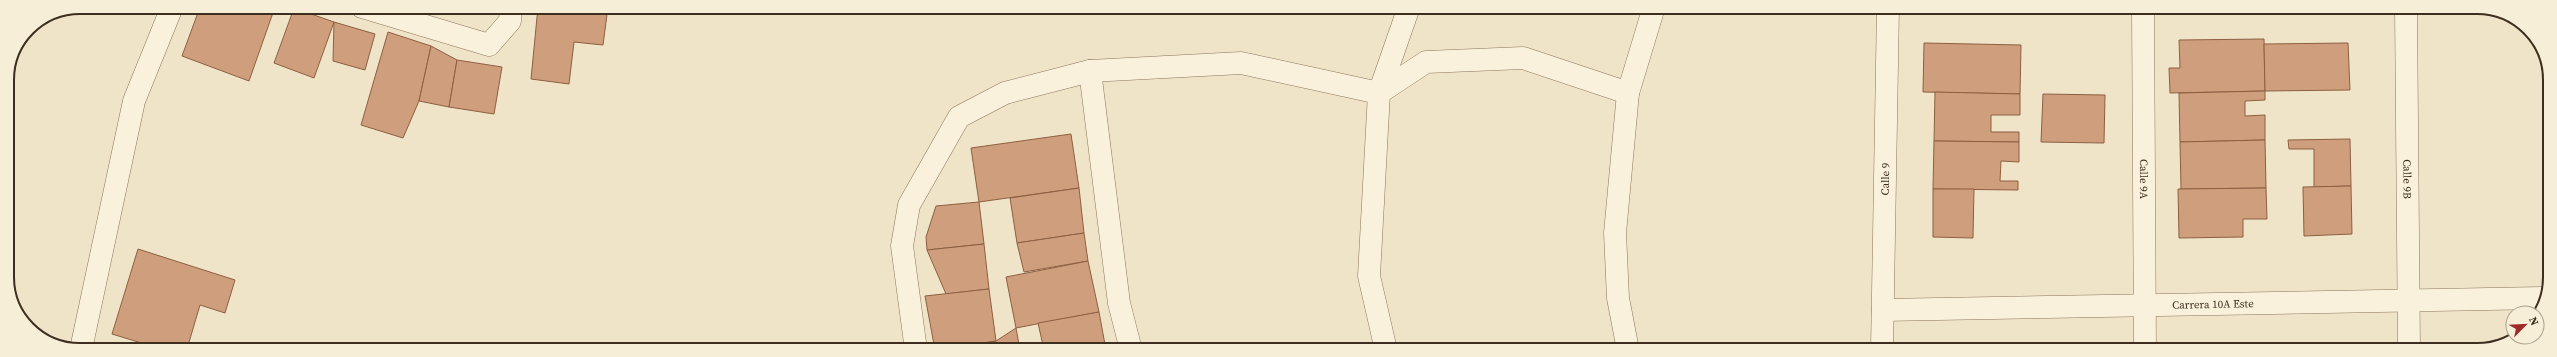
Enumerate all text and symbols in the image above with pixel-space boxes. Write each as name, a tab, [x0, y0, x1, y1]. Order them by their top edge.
street label: Calle 9A	[2136, 159, 2151, 200]
street label: Calle 9B	[2399, 159, 2415, 199]
street label: Calle 9	[1878, 162, 1893, 196]
street label: Carrera 10A Este	[2172, 296, 2254, 313]
north arrow	[2505, 305, 2545, 345]
text: N	[2525, 314, 2542, 328]

